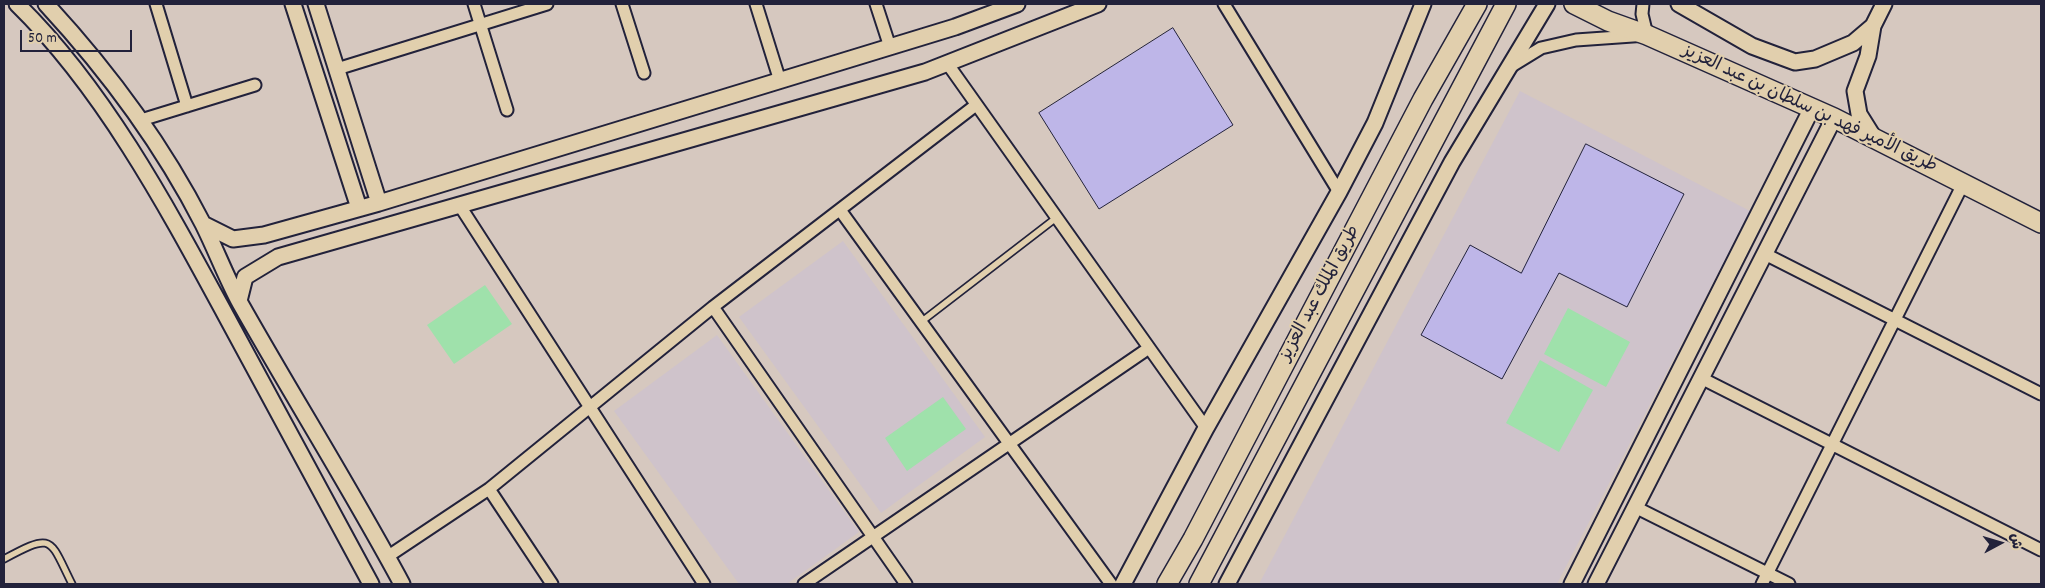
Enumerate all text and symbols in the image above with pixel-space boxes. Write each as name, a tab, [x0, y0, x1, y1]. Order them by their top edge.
scale bar	[22, 20, 135, 52]
text: 50 m	[28, 28, 57, 50]
street label: طريق الأمير فهد بن سلطان بن عبد العزيز	[1678, 41, 1940, 179]
street label: طريق الملك عبد العزيز	[1276, 222, 1366, 366]
north arrow	[1975, 518, 2025, 568]
text: ش	[2004, 533, 2026, 550]

